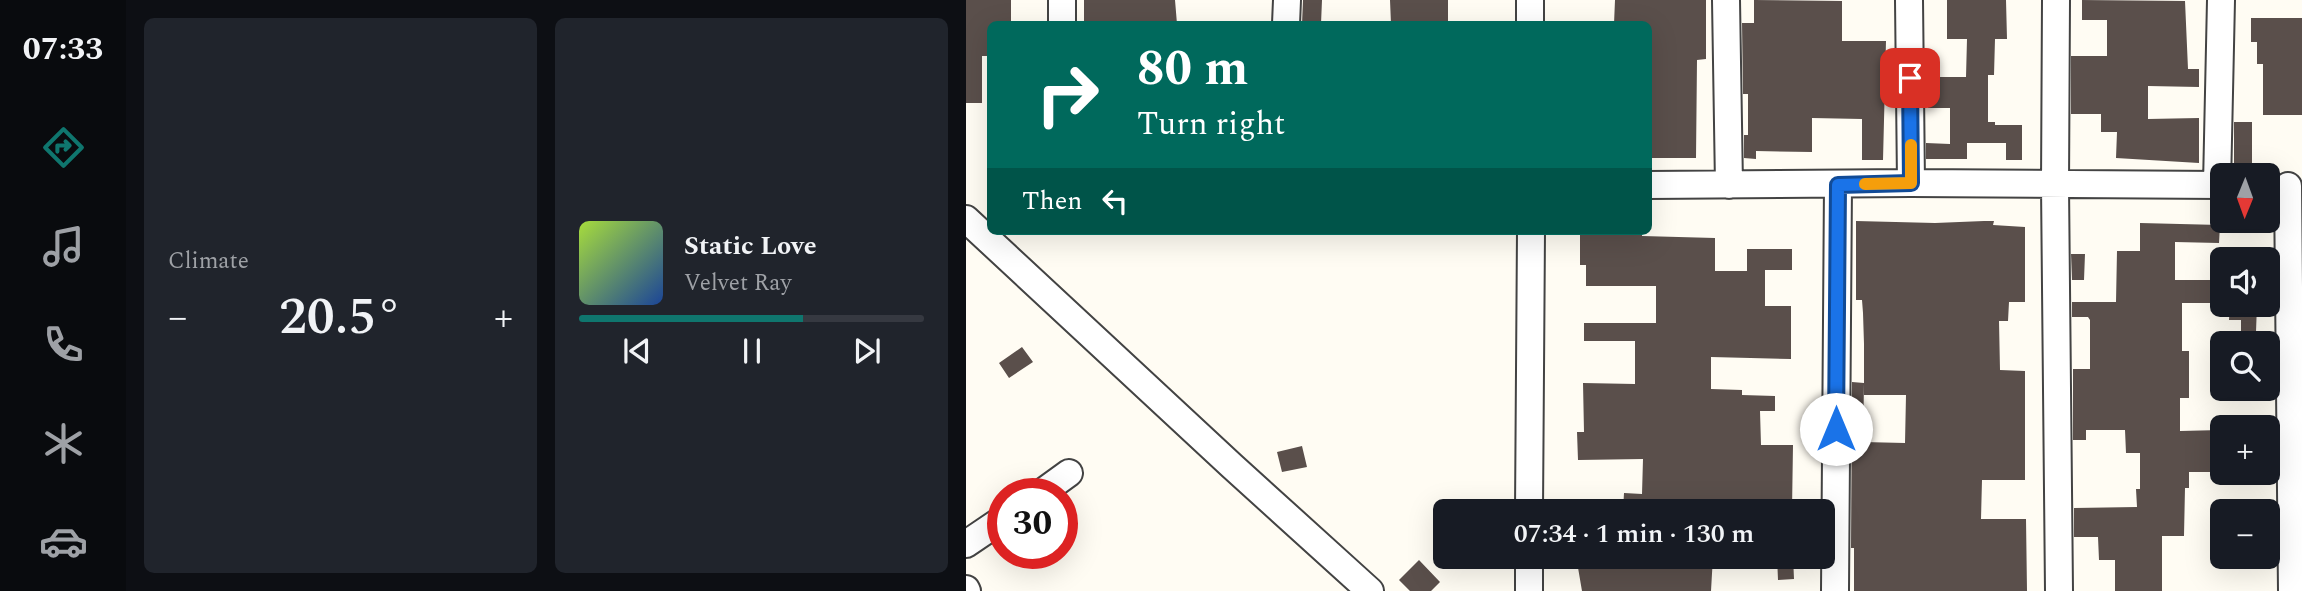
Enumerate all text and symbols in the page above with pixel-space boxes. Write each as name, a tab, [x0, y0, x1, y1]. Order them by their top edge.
text: 07:33	[23, 25, 103, 74]
text: 80 m	[1137, 32, 1248, 107]
pin	[1880, 48, 1940, 108]
icon: right	[1022, 49, 1113, 140]
icon: arrive	[1891, 59, 1929, 97]
text: Turn right	[1137, 100, 1285, 149]
icon: directions	[39, 123, 88, 172]
north arrow	[2210, 163, 2280, 233]
map controls	[2210, 163, 2280, 569]
text: Then	[1022, 181, 1082, 221]
icon: left	[1096, 182, 1134, 220]
icon: music	[39, 222, 88, 271]
text: Static Love	[684, 226, 817, 266]
text: Climate	[168, 244, 249, 279]
button: sound	[2210, 247, 2280, 317]
text: Velvet Ray	[684, 266, 791, 301]
text: 20.5°	[279, 278, 402, 357]
text: −	[168, 289, 187, 347]
text: +	[494, 289, 513, 347]
icon: phone	[39, 320, 88, 369]
button: search	[2210, 331, 2280, 401]
icon: previous	[618, 332, 656, 370]
icon: pause	[733, 332, 771, 370]
icon: next	[848, 332, 886, 370]
position arrow	[1799, 392, 1873, 466]
button: +	[2210, 415, 2280, 485]
icon: climate	[39, 419, 88, 468]
speed limit sign: 30	[987, 478, 1078, 569]
button: −	[2210, 499, 2280, 569]
text: 07:34 · 1 min · 130 m	[1514, 514, 1754, 554]
icon: car	[39, 517, 88, 566]

